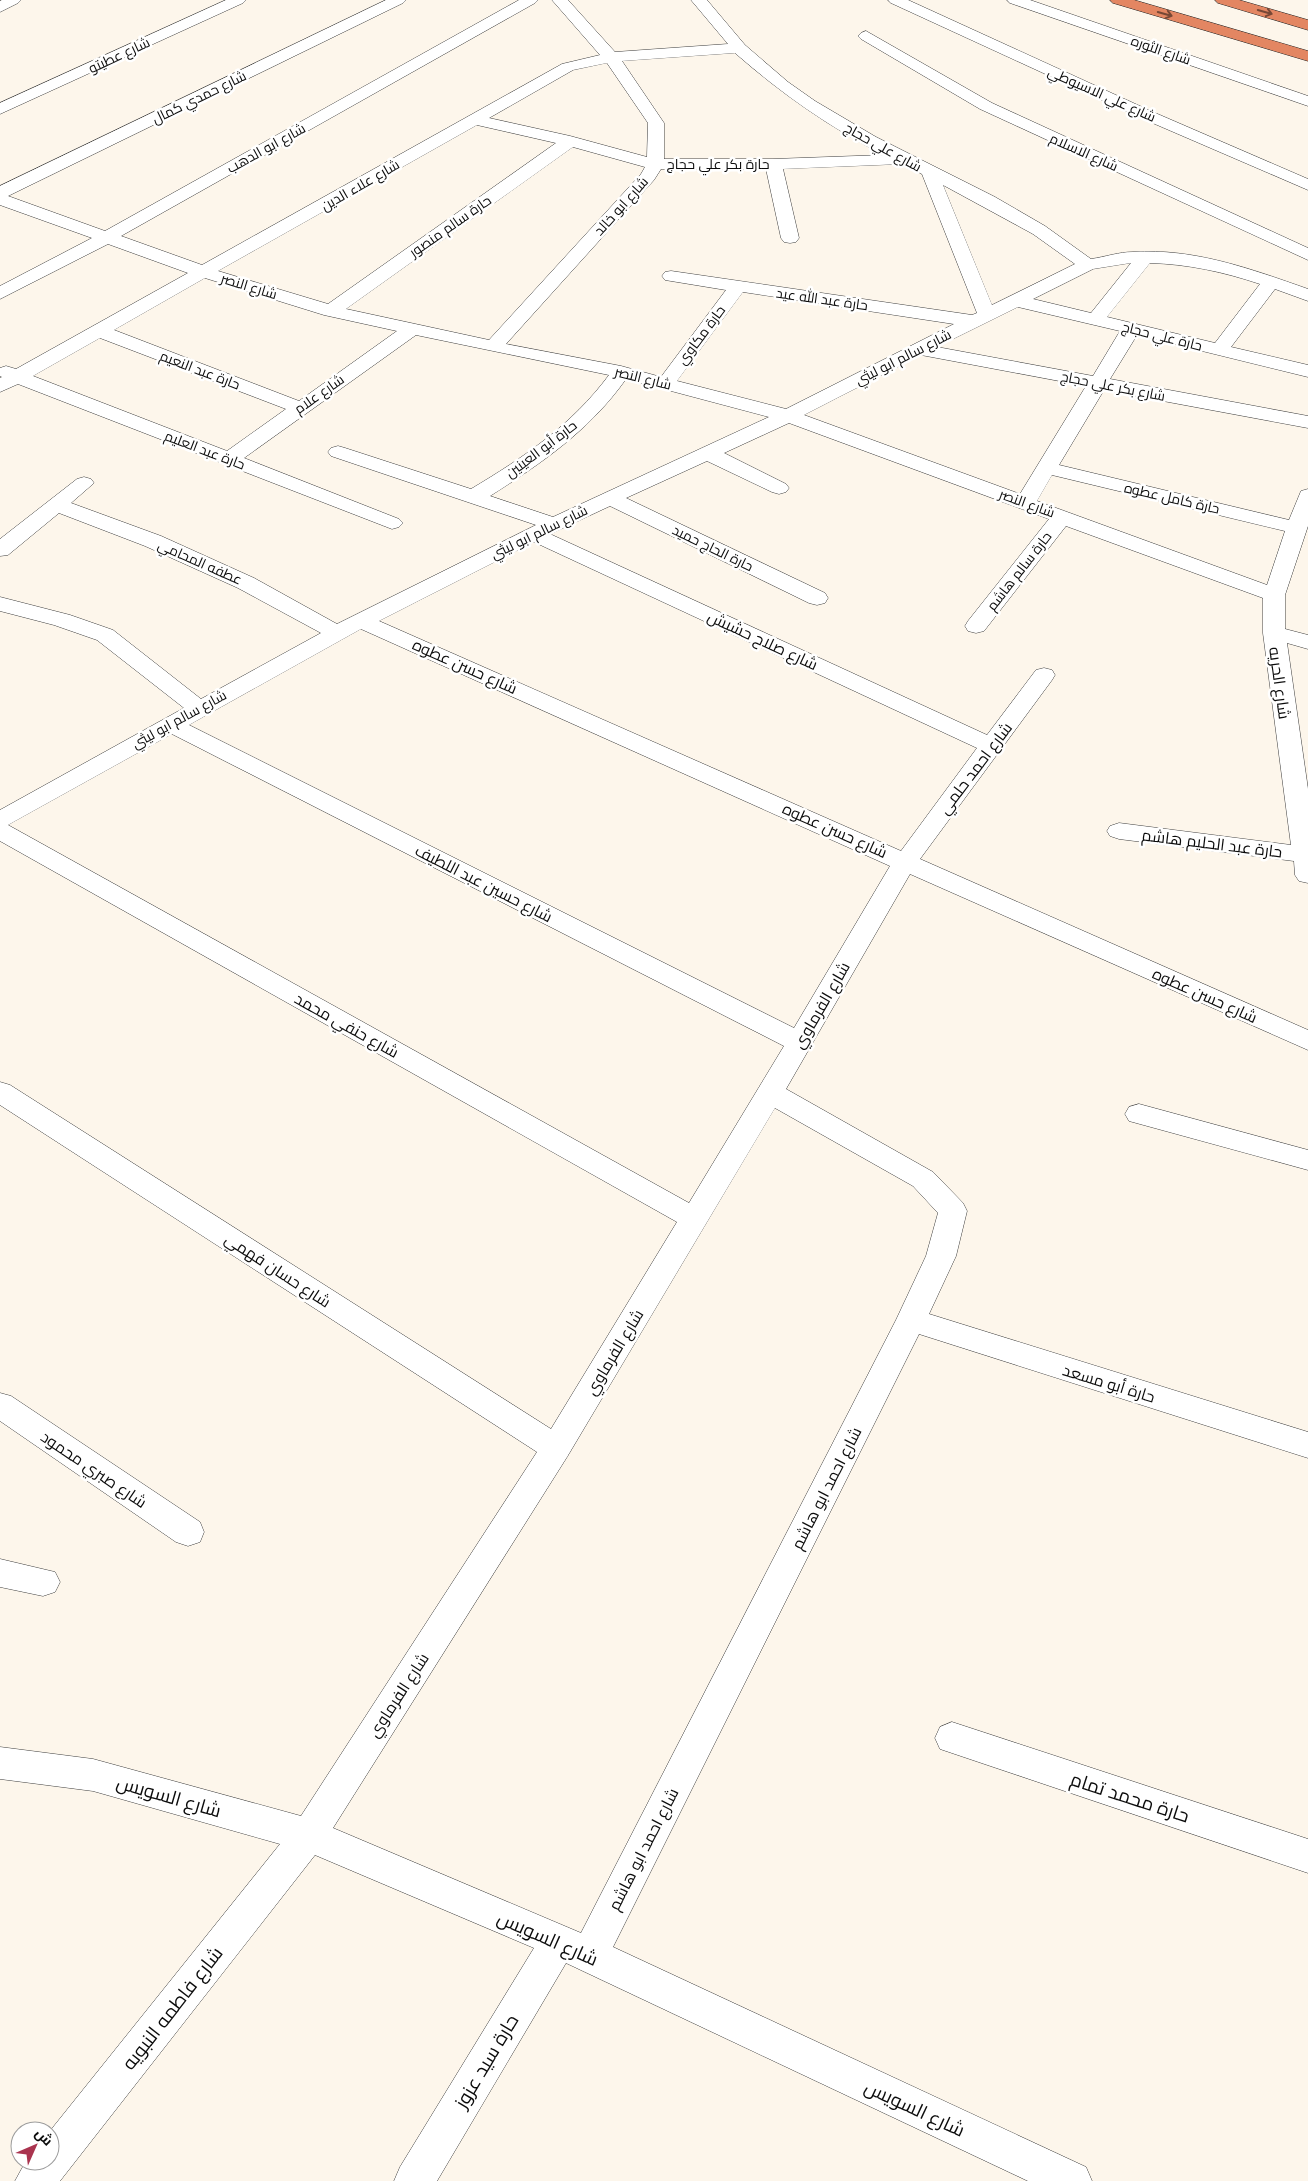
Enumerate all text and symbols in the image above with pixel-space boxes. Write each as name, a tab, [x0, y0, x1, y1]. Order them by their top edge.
one-way arrow	[1257, 8, 1273, 18]
one-way arrow	[1157, 9, 1173, 19]
street label: شارع الثوره	[1128, 30, 1194, 71]
street label: شارع عطيتو	[85, 32, 153, 79]
street label: شارع علي الاسيوطي	[1044, 61, 1159, 129]
street label: شارع حمدي كمال	[148, 65, 251, 130]
street label: شارع ابو الدهب	[223, 118, 310, 179]
street label: شارع علي حجاج	[840, 118, 925, 178]
street label: شارع الاسلام	[1046, 128, 1121, 177]
street label: شارع علاء الدين	[317, 154, 404, 217]
street label: حارة بكر علي حجاج	[667, 154, 769, 176]
street label: شارع ابو خالد	[589, 172, 654, 240]
street label: حارة سالم منصور	[404, 190, 496, 263]
street label: شارع النصر	[217, 268, 280, 305]
street label: حارة عبد الله عيد	[775, 283, 869, 316]
street label: حارة مكاوي	[672, 301, 732, 370]
street label: حارة علي حجاج	[1119, 316, 1204, 358]
street label: شارع سالم ابو ليثي	[851, 324, 955, 392]
street label: حارة عبد النعيم	[157, 345, 243, 395]
street label: شارع النصر	[611, 361, 674, 396]
street label: شارع بكر علي حجاج	[1059, 366, 1167, 408]
street label: شارع علام	[290, 369, 349, 419]
street label: حارة أبو العينين	[501, 415, 582, 483]
street label: حارة عبد العليم	[161, 425, 248, 475]
street label: حارة كامل عطوه	[1122, 477, 1222, 520]
street label: شارع النصر	[995, 483, 1058, 523]
street label: شارع سالم ابو ليثي	[487, 500, 592, 566]
street label: حارة الحاج حميد	[669, 520, 757, 577]
street label: حارة سالم هاشم	[982, 527, 1057, 615]
street label: عطفه المحامي	[154, 534, 245, 591]
street label: شارع صلاح حشيش	[703, 605, 822, 677]
street label: شارع حسن عطوه	[408, 633, 521, 701]
street label: شارع الحريه	[1262, 645, 1296, 721]
street label: شارع سالم ابو ليثي	[128, 685, 231, 755]
street label: شارع احمد حلمي	[933, 717, 1019, 820]
street label: شارع حسن عطوه	[778, 797, 891, 865]
street label: حارة عبد الحليم هاشم	[1140, 823, 1284, 865]
street label: شارع حسين عبد اللطيف	[411, 839, 556, 929]
street label: شارع الفرماوي	[787, 958, 857, 1054]
street label: شارع حسن عطوه	[1148, 962, 1261, 1030]
street label: شارع حنفي محمد	[289, 987, 403, 1065]
street label: شارع حسان فهمي	[219, 1227, 335, 1315]
street label: شارع الفرماوي	[580, 1305, 651, 1401]
street label: حارة أبو مسعد	[1059, 1358, 1158, 1409]
street label: شارع احمد ابو هاشم	[786, 1423, 868, 1554]
street label: شارع صبري محمود	[35, 1425, 151, 1515]
street label: شارع الفرماوي	[362, 1648, 436, 1743]
street label: حارة محمد تمام	[1066, 1766, 1193, 1831]
street label: شارع السويس	[113, 1769, 224, 1826]
street label: شارع احمد ابو هاشم	[603, 1784, 685, 1915]
street label: شارع السويس	[492, 1904, 603, 1975]
street label: شارع فاطمه النبويه	[116, 1941, 231, 2077]
street label: حارة سيد عزوز	[447, 2009, 527, 2115]
street label: شارع السويس	[859, 2073, 969, 2145]
north arrow	[10, 2121, 60, 2171]
text: ش	[30, 2123, 58, 2151]

